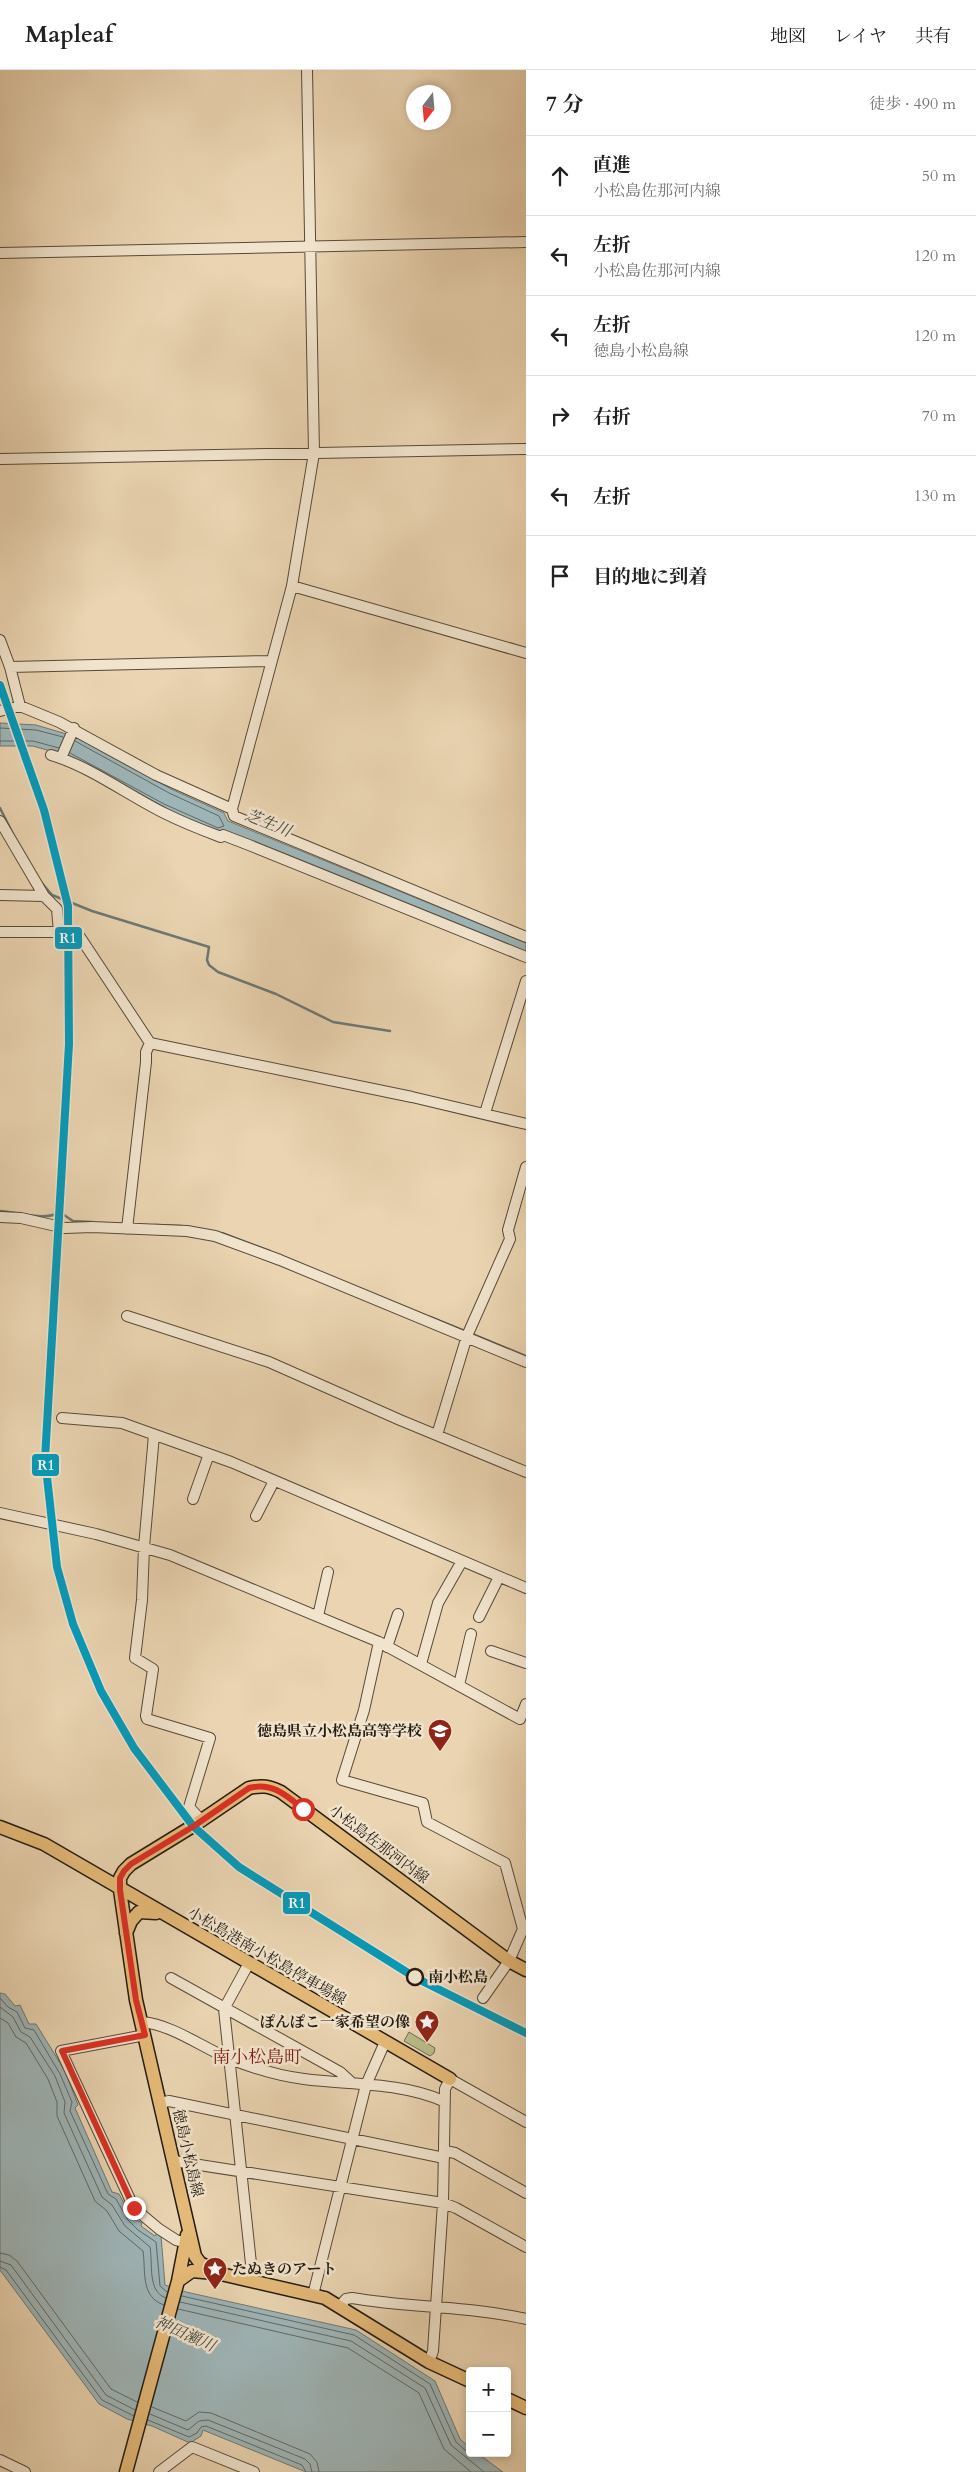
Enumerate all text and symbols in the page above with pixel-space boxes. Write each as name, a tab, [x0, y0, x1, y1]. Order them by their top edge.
text: Mapleaf	[25, 18, 113, 51]
text: 地図	[770, 24, 806, 49]
text: レイヤ	[834, 24, 887, 49]
text: 共有	[915, 24, 951, 49]
north arrow	[406, 85, 451, 130]
text: 7 分	[546, 90, 583, 119]
text: 徒歩 · 490 m	[869, 93, 956, 115]
text: 直進	[593, 152, 631, 178]
icon: ahead	[546, 162, 574, 190]
text: 50 m	[922, 165, 956, 187]
text: 小松島佐那河内線	[593, 180, 721, 202]
text: 左折	[593, 232, 631, 258]
icon: left	[546, 242, 574, 270]
text: 120 m	[914, 245, 956, 267]
text: 小松島佐那河内線	[593, 260, 721, 282]
text: 左折	[593, 312, 631, 338]
icon: left	[546, 322, 574, 350]
text: 120 m	[914, 325, 956, 347]
text: 徳島小松島線	[593, 340, 689, 362]
icon: right	[546, 402, 574, 430]
text: 右折	[593, 404, 631, 430]
text: 70 m	[922, 405, 956, 427]
icon: left	[546, 482, 574, 510]
text: 左折	[593, 484, 631, 510]
text: 130 m	[914, 485, 956, 507]
icon: arrive	[546, 562, 574, 590]
text: 目的地に到着	[593, 564, 707, 590]
water label: 芝生川	[242, 804, 296, 843]
line badge: R1	[54, 926, 83, 950]
text: R1	[59, 929, 77, 948]
line badge: R1	[31, 1453, 60, 1477]
text: R1	[37, 1456, 55, 1475]
school or university icon: 徳島県立小松島高等学校	[427, 1718, 453, 1752]
place label: 徳島県立小松島高等学校	[257, 1721, 422, 1741]
route start	[292, 1798, 315, 1821]
street label: 小松島佐那河内線	[325, 1800, 433, 1888]
line badge: R1	[282, 1891, 311, 1915]
text: R1	[288, 1894, 306, 1913]
street label: 小松島港南小松島停車場線	[184, 1902, 350, 2010]
place label: 南小松島	[428, 1967, 488, 1987]
marker: 南小松島	[406, 1968, 424, 1986]
place icon: ぽんぽこ一家希望の像	[414, 2009, 440, 2043]
place label: ぽんぽこ一家希望の像	[260, 2012, 410, 2032]
district label: 南小松島町	[212, 2045, 302, 2070]
street label: 徳島小松島線	[168, 2107, 208, 2199]
route end	[123, 2197, 146, 2220]
place icon: たぬきのアート	[202, 2256, 228, 2290]
place label: たぬきのアート	[232, 2259, 337, 2279]
water label: 神田瀬川	[151, 2311, 221, 2358]
map controls	[466, 2367, 511, 2457]
button: +	[466, 2367, 511, 2412]
button: −	[466, 2412, 511, 2457]

